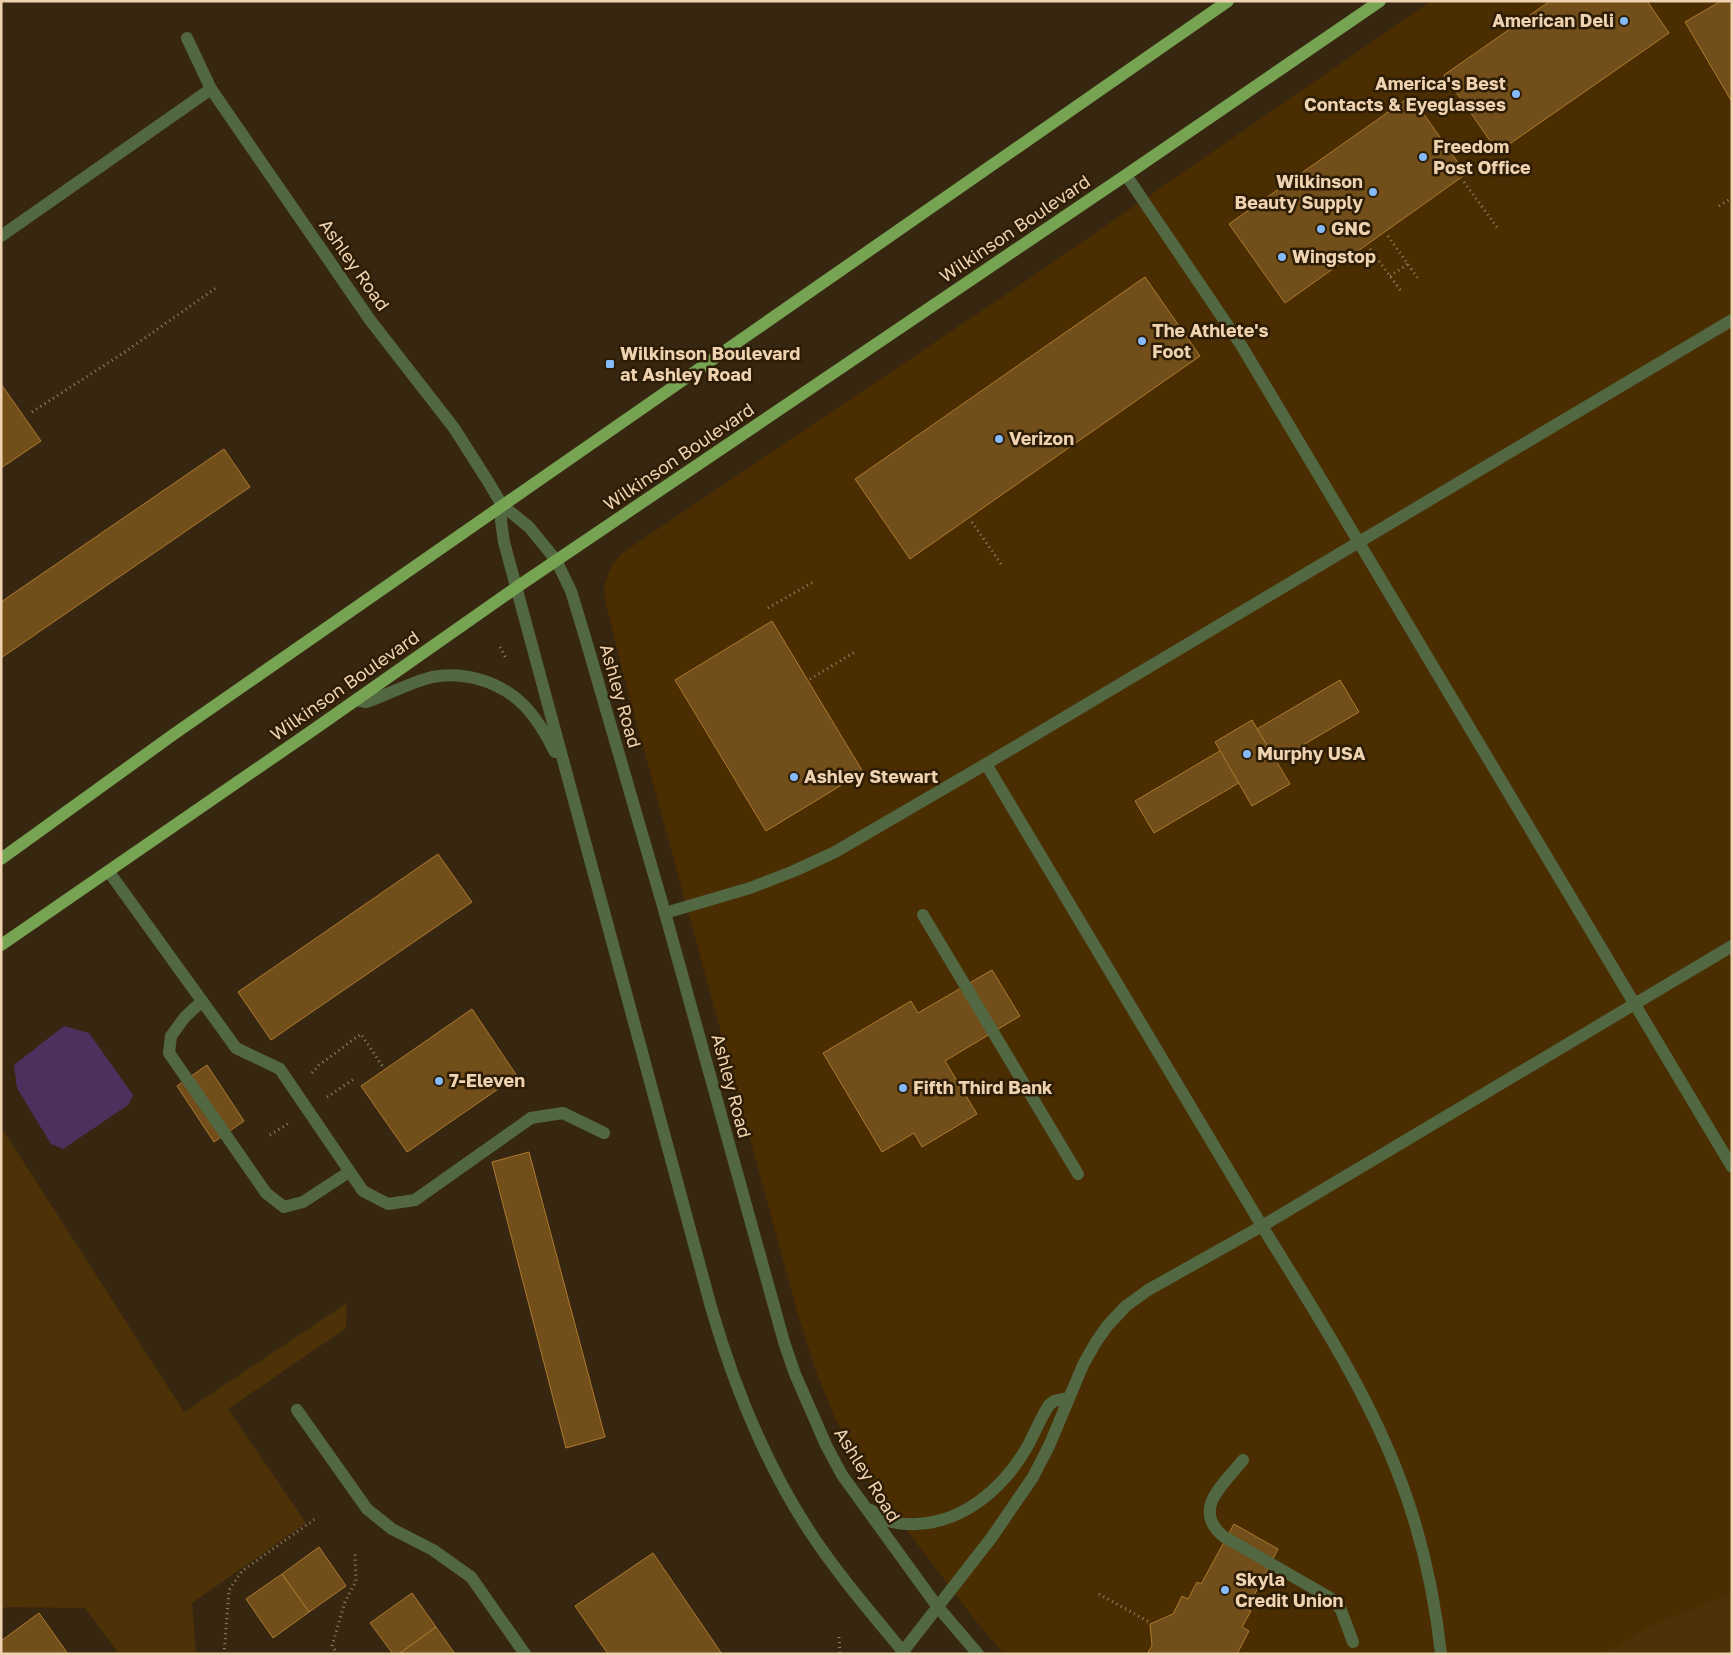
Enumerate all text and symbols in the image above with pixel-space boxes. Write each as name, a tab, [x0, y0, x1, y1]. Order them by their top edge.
place label: American Deli	[1492, 9, 1614, 31]
marker: American Deli	[1618, 15, 1630, 27]
place label: America's Best Contacts & Eyeglasses	[1304, 72, 1506, 115]
marker: America's Best Contacts & Eyeglasses	[1510, 88, 1522, 100]
place label: Freedom Post Office	[1433, 135, 1531, 178]
marker: Freedom Post Office	[1417, 151, 1429, 163]
street label: Wilkinson Boulevard	[935, 170, 1094, 287]
place label: Wilkinson Beauty Supply	[1234, 170, 1363, 213]
marker: Wilkinson Beauty Supply	[1367, 186, 1379, 198]
street label: Ashley Road	[315, 214, 394, 315]
place label: GNC	[1331, 217, 1371, 239]
marker: GNC	[1315, 223, 1327, 235]
place label: Wingstop	[1292, 245, 1376, 267]
marker: Wingstop	[1276, 251, 1288, 263]
place label: The Athlete's Foot	[1152, 319, 1269, 362]
marker: The Athlete's Foot	[1136, 335, 1148, 347]
place label: Wilkinson Boulevard at Ashley Road	[620, 342, 800, 385]
marker: Wilkinson Boulevard at Ashley Road	[604, 358, 616, 370]
street label: Wilkinson Boulevard	[599, 398, 758, 515]
place label: Verizon	[1009, 427, 1074, 449]
marker: Verizon	[993, 433, 1005, 445]
street label: Wilkinson Boulevard	[266, 625, 423, 745]
street label: Ashley Road	[596, 641, 646, 750]
place label: Murphy USA	[1257, 742, 1366, 764]
marker: Murphy USA	[1241, 748, 1253, 760]
place label: Ashley Stewart	[804, 765, 938, 787]
marker: Ashley Stewart	[788, 771, 800, 783]
street label: Ashley Road	[708, 1031, 756, 1140]
place label: 7-Eleven	[449, 1069, 525, 1091]
marker: 7-Eleven	[433, 1075, 445, 1087]
place label: Fifth Third Bank	[913, 1076, 1053, 1098]
marker: Fifth Third Bank	[897, 1082, 909, 1094]
street label: Ashley Road	[830, 1423, 906, 1526]
place label: Skyla Credit Union	[1235, 1568, 1344, 1611]
marker: Skyla Credit Union	[1219, 1584, 1231, 1596]

